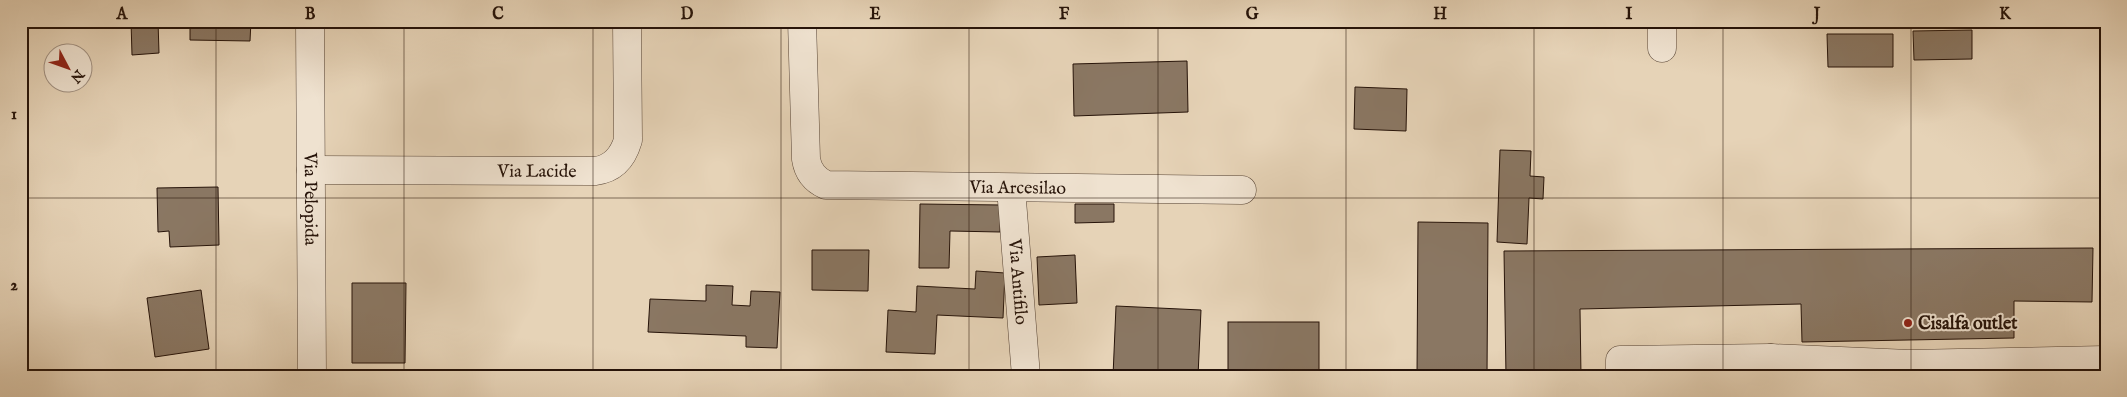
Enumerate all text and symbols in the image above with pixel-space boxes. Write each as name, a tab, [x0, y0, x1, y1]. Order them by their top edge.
text: A	[116, 5, 129, 25]
text: B	[305, 5, 316, 25]
text: C	[492, 5, 504, 25]
text: D	[681, 5, 694, 25]
text: E	[869, 5, 881, 25]
text: F	[1059, 5, 1070, 25]
text: G	[1246, 5, 1259, 25]
text: H	[1433, 5, 1447, 25]
text: I	[1626, 5, 1633, 25]
text: J	[1812, 5, 1821, 25]
text: K	[1999, 5, 2012, 25]
north arrow	[42, 42, 92, 92]
text: N	[66, 65, 88, 86]
text: 1	[11, 105, 17, 125]
street label: Via Pelopida	[298, 151, 321, 246]
street label: Via Lacide	[496, 161, 577, 184]
street label: Via Arcesilao	[968, 177, 1066, 201]
street label: Via Antifilo	[1002, 237, 1032, 326]
text: 2	[10, 276, 18, 296]
place label: Cisalfa outlet	[1918, 313, 2018, 336]
marker: Cisalfa outlet	[1902, 317, 1914, 329]

